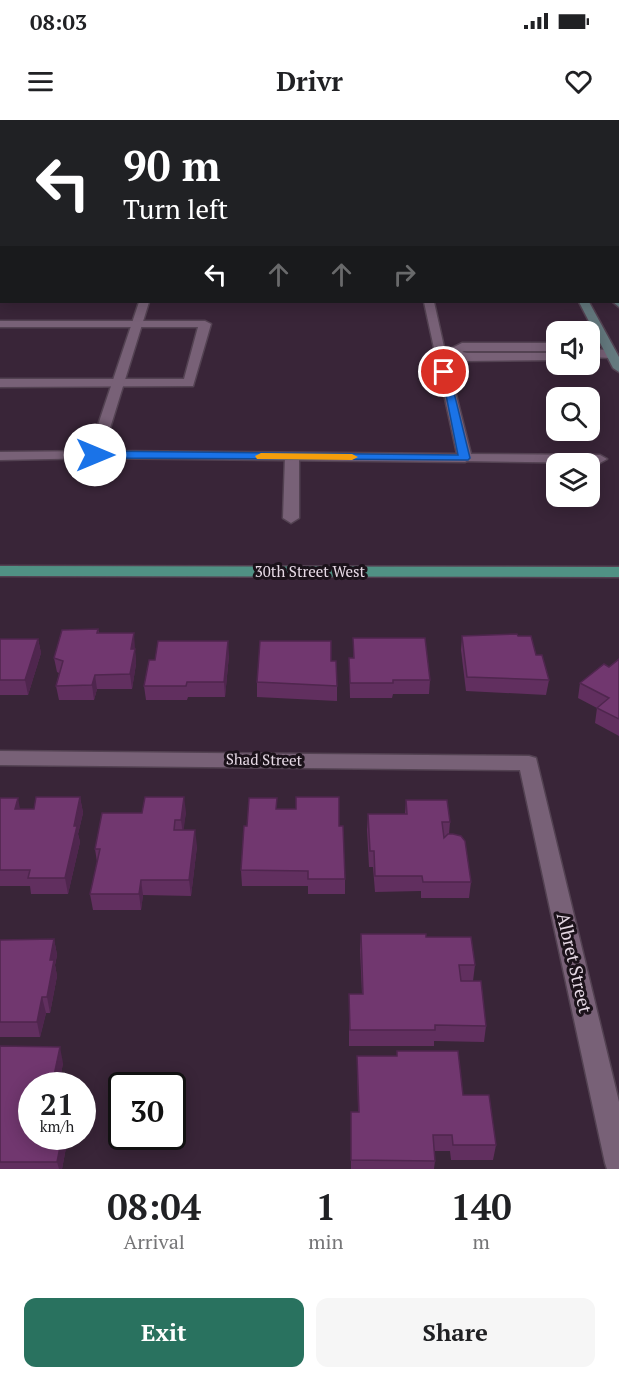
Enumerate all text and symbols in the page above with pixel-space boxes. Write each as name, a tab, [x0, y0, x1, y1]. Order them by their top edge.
text: 08:03	[30, 7, 87, 36]
text: Drivr	[276, 63, 343, 99]
icon: menu	[24, 65, 57, 98]
icon: heart	[562, 65, 595, 98]
text: 90 m	[123, 137, 221, 193]
icon: left	[24, 144, 102, 222]
text: Turn left	[123, 191, 228, 227]
icon: left	[199, 258, 232, 291]
icon: ahead	[262, 258, 295, 291]
icon: ahead	[325, 258, 358, 291]
icon: right	[388, 258, 421, 291]
map controls	[546, 321, 600, 507]
button: sound	[546, 321, 600, 375]
pin	[418, 346, 469, 397]
icon: arrive	[427, 355, 460, 388]
button: search	[546, 387, 600, 441]
position arrow	[63, 423, 127, 487]
button: layers	[546, 453, 600, 507]
street label: 30th Street West	[255, 561, 366, 581]
street label: Shad Street	[226, 748, 303, 770]
street label: Albret Street	[552, 910, 598, 1016]
speed limit sign: 30	[108, 1072, 186, 1150]
text: 21	[40, 1084, 74, 1124]
text: km/h	[40, 1116, 74, 1136]
text: 08:04	[107, 1183, 201, 1230]
text: 1	[316, 1183, 336, 1230]
text: 140	[451, 1183, 512, 1230]
text: Arrival	[123, 1228, 185, 1255]
text: min	[308, 1228, 343, 1255]
text: m	[473, 1228, 490, 1255]
button: Exit	[24, 1298, 304, 1367]
button: Share	[316, 1298, 595, 1367]

